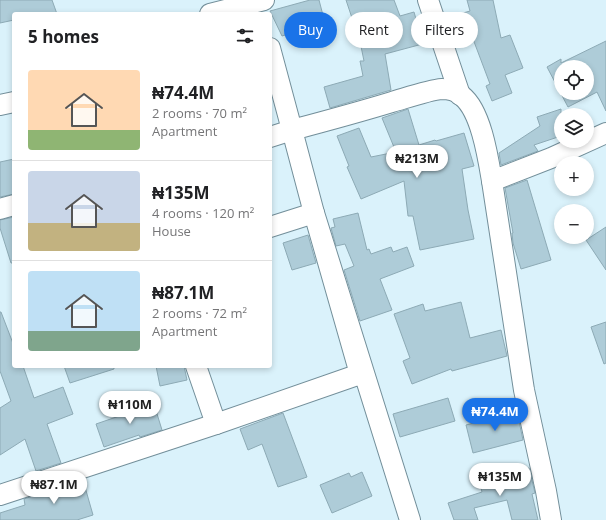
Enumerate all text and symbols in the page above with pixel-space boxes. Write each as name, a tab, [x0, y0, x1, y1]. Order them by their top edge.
chip: Buy	[284, 12, 337, 48]
chip: Rent	[345, 12, 403, 48]
chip: Filters	[411, 12, 478, 48]
text: 5 homes	[28, 25, 99, 48]
icon: filters	[234, 25, 256, 47]
map controls	[554, 60, 594, 244]
button: locate	[554, 60, 594, 100]
text: ₦74.4M	[152, 81, 214, 104]
icon: home	[60, 86, 108, 134]
text: 2 rooms · 70 m²	[152, 104, 247, 122]
button: layers	[554, 108, 594, 148]
text: Apartment	[152, 122, 217, 140]
pin: ₦213M	[389, 145, 445, 179]
text: ₦213M	[395, 149, 439, 167]
button: +	[554, 156, 594, 196]
text: ₦135M	[152, 181, 209, 204]
icon: home	[60, 187, 108, 235]
text: 4 rooms · 120 m²	[152, 204, 254, 222]
button: −	[554, 204, 594, 244]
text: House	[152, 222, 191, 240]
text: ₦87.1M	[152, 281, 214, 304]
icon: home	[60, 287, 108, 335]
text: 2 rooms · 72 m²	[152, 304, 247, 322]
text: Apartment	[152, 322, 217, 340]
pin: ₦110M	[102, 391, 158, 425]
text: ₦110M	[108, 395, 152, 413]
pin: ₦74.4M	[462, 398, 528, 432]
text: ₦74.4M	[471, 402, 519, 420]
pin: ₦135M	[472, 463, 528, 497]
text: ₦135M	[478, 467, 522, 485]
pin: ₦87.1M	[21, 471, 87, 505]
text: ₦87.1M	[30, 475, 78, 493]

